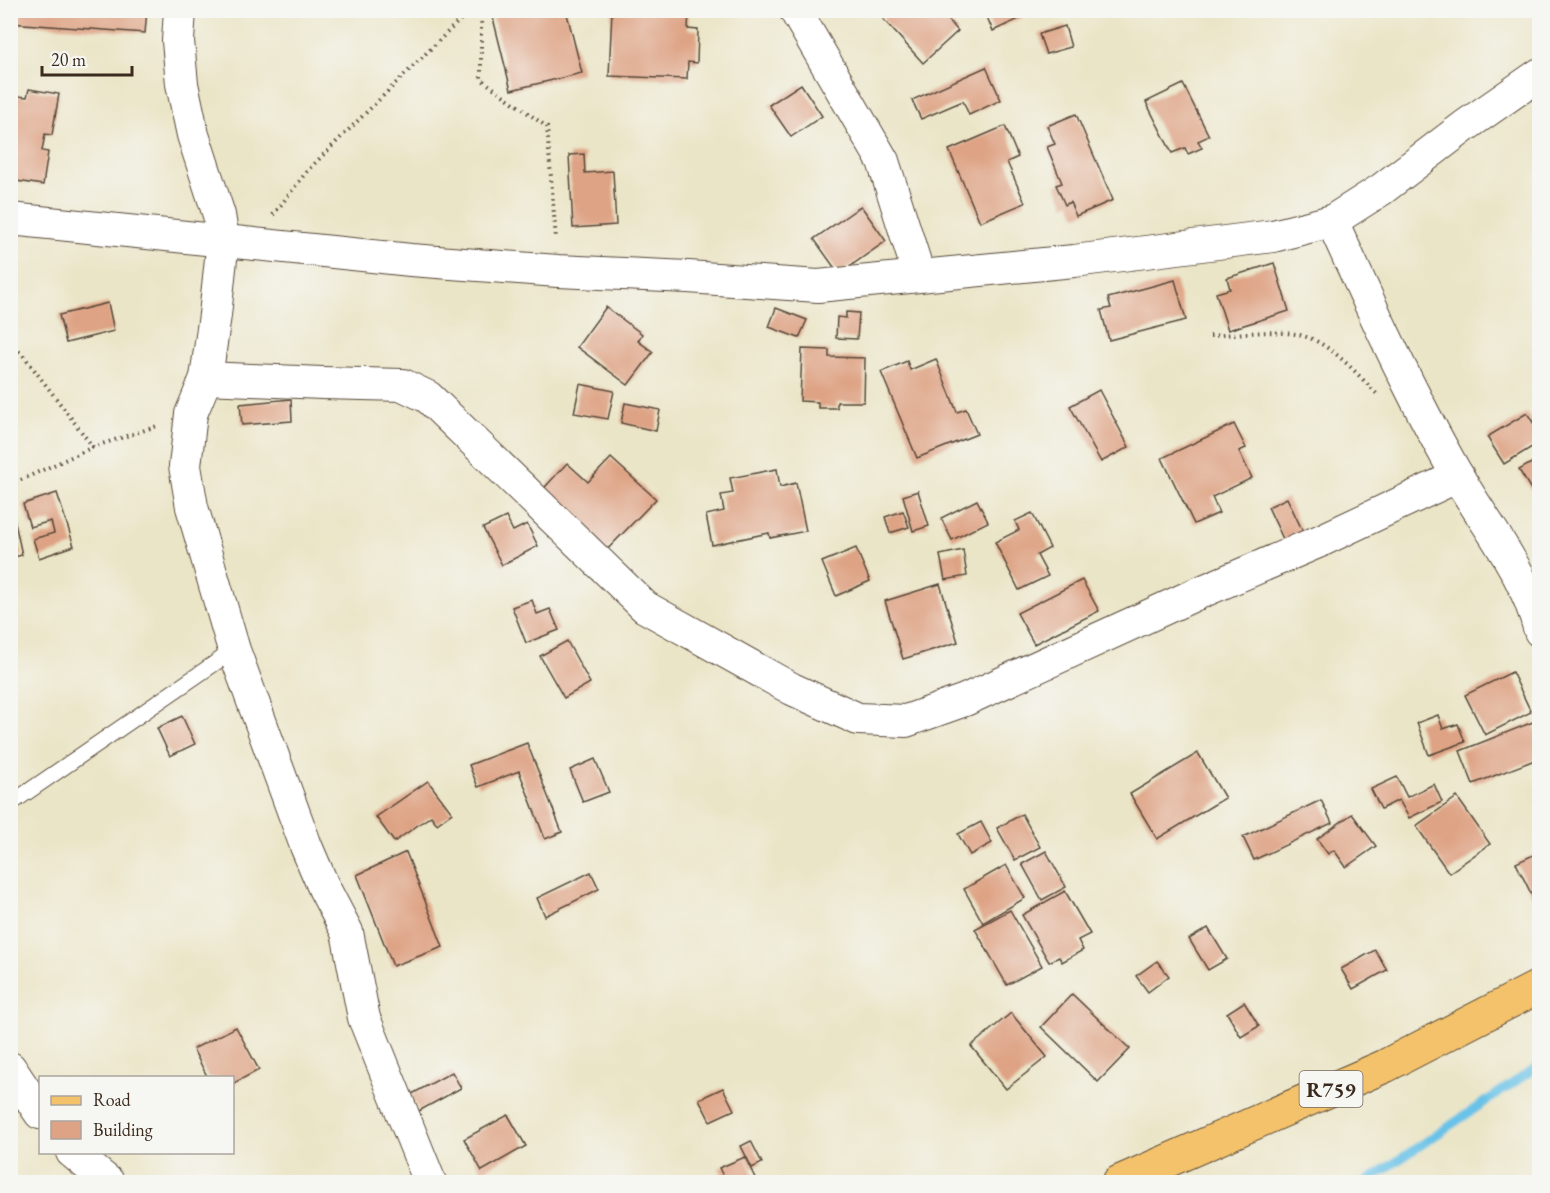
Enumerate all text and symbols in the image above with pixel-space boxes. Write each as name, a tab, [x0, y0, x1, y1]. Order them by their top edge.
scale bar	[42, 39, 132, 77]
text: 20 m	[51, 48, 86, 71]
road number: R759	[1300, 1071, 1362, 1107]
legend	[39, 1076, 234, 1154]
text: Road	[93, 1088, 132, 1111]
text: Building	[93, 1118, 153, 1141]

